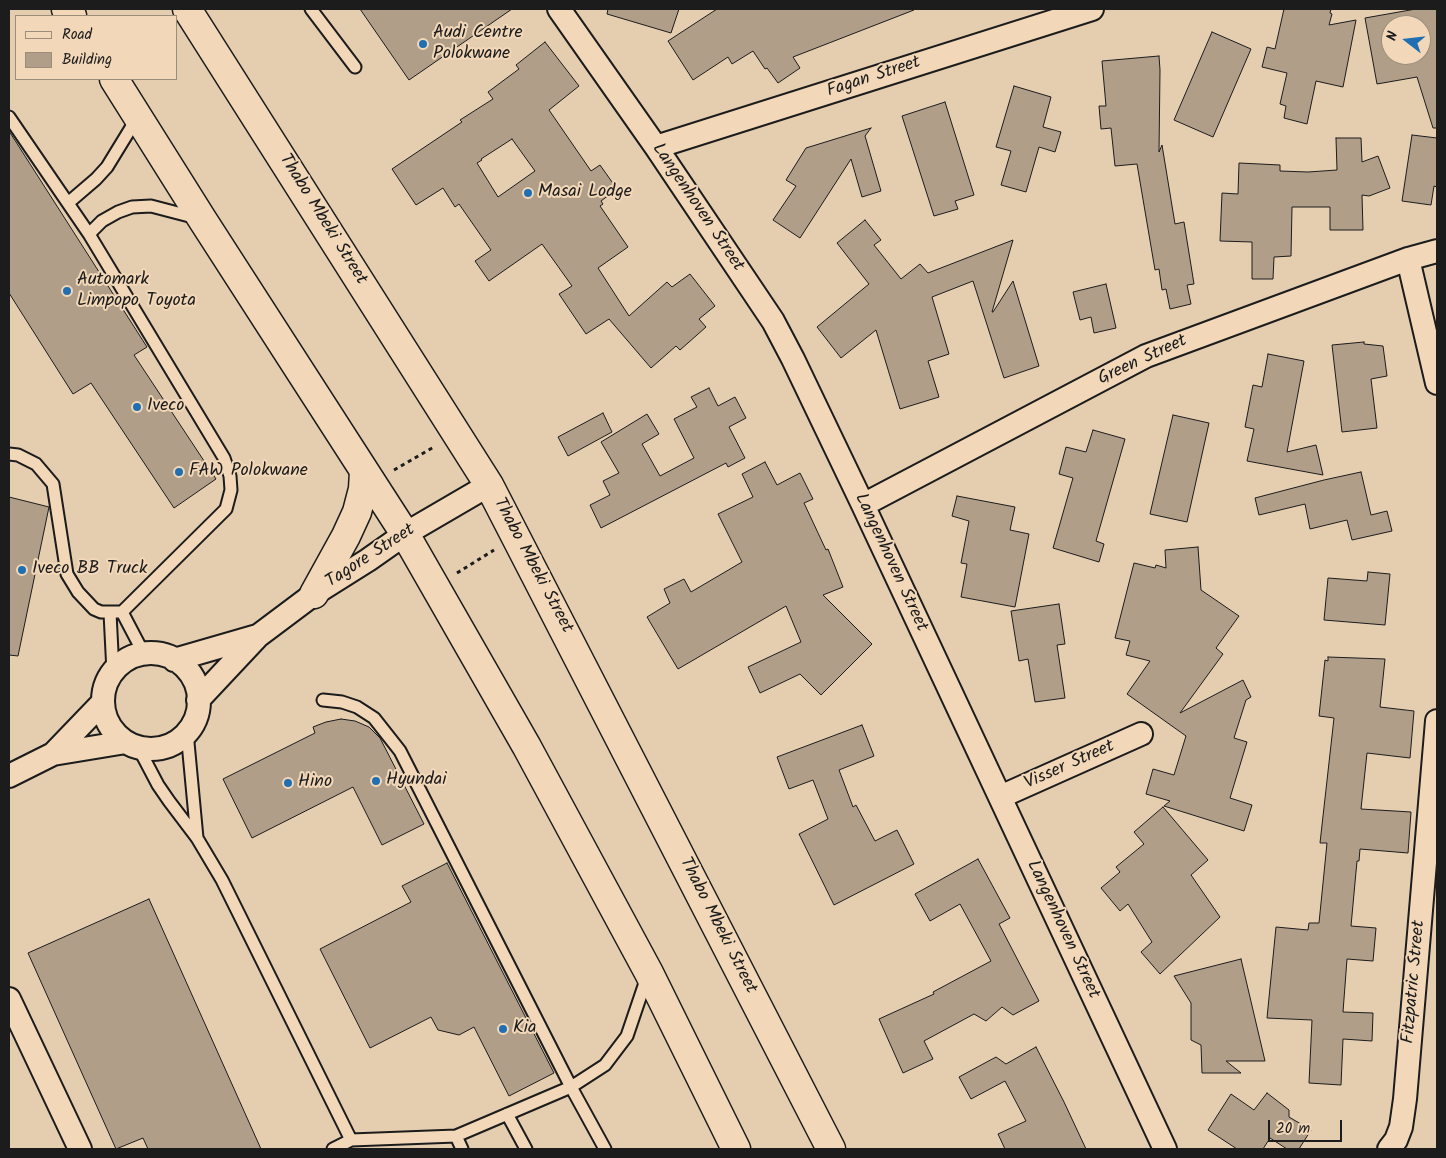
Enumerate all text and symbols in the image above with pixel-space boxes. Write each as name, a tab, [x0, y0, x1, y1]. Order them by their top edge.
legend	[15, 15, 178, 80]
north arrow	[1381, 15, 1431, 65]
text: Road	[62, 23, 92, 47]
place label: Audi Centre Polokwane	[433, 23, 523, 66]
text: N	[1381, 29, 1404, 43]
marker: Audi Centre Polokwane	[417, 38, 429, 50]
text: Building	[62, 48, 112, 72]
street label: Fagan Street	[824, 53, 924, 103]
street label: Langenhoven Street	[646, 140, 748, 276]
street label: Thabo Mbeki Street	[273, 151, 371, 289]
place label: Masai Lodge	[538, 182, 632, 204]
marker: Masai Lodge	[522, 187, 534, 199]
place label: Automark Limpopo Toyota	[77, 270, 196, 312]
marker: Automark Limpopo Toyota	[61, 285, 73, 297]
street label: Green Street	[1095, 331, 1191, 391]
place label: Iveco	[147, 396, 184, 418]
marker: Iveco	[131, 401, 143, 413]
place label: FAW Polokwane	[189, 461, 308, 483]
marker: FAW Polokwane	[173, 466, 185, 478]
street label: Langenhoven Street	[849, 490, 931, 636]
street label: Thabo Mbeki Street	[487, 495, 577, 637]
street label: Tagore Street	[322, 520, 420, 594]
place label: Iveco BB Truck	[32, 559, 148, 581]
marker: Iveco BB Truck	[16, 564, 28, 576]
street label: Visser Street	[1022, 737, 1118, 795]
place label: Hyundai	[386, 770, 446, 792]
place label: Hino	[298, 772, 332, 794]
marker: Hyundai	[370, 775, 382, 787]
marker: Hino	[282, 777, 294, 789]
street label: Thabo Mbeki Street	[673, 854, 761, 998]
street label: Langenhoven Street	[1021, 857, 1103, 1003]
street label: Fitzpatric Street	[1399, 919, 1431, 1045]
place label: Kia	[513, 1018, 536, 1040]
marker: Kia	[497, 1023, 509, 1035]
scale bar	[1271, 1110, 1345, 1142]
text: 20 m	[1276, 1117, 1310, 1141]

